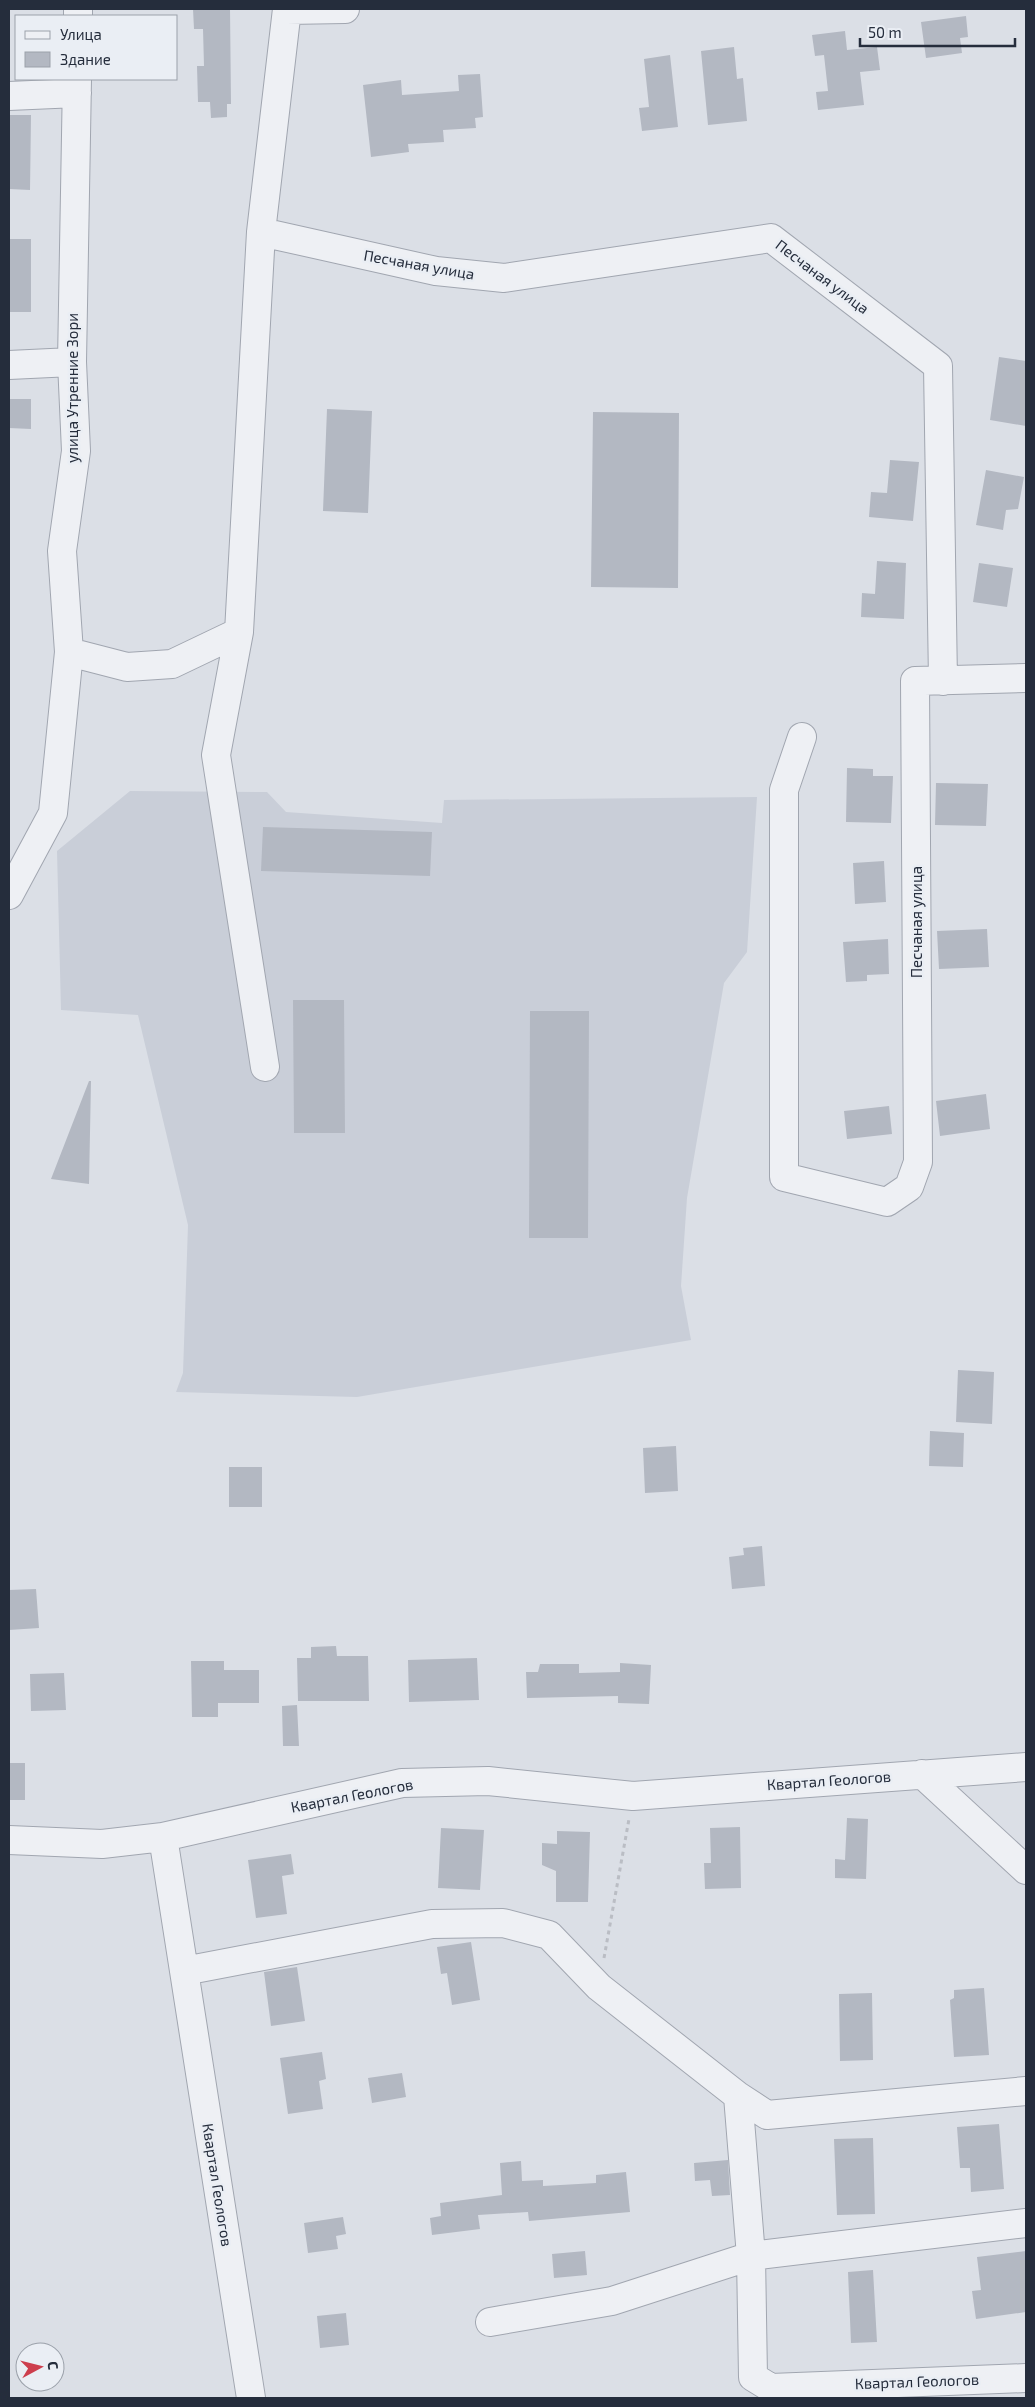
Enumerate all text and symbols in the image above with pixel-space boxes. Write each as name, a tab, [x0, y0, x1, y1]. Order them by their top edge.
legend	[15, 15, 178, 80]
scale bar	[860, 15, 1015, 47]
text: 50 m	[868, 23, 902, 41]
text: Улица	[60, 25, 102, 43]
text: Здание	[60, 50, 111, 68]
street label: Песчаная улица	[772, 235, 873, 318]
street label: Песчаная улица	[362, 245, 476, 284]
street label: улица Утренние Зори	[63, 313, 82, 463]
street label: Песчаная улица	[907, 866, 926, 978]
street label: Квартал Геологов	[766, 1767, 892, 1793]
street label: Квартал Геологов	[289, 1774, 415, 1816]
street label: Квартал Геологов	[199, 2122, 237, 2248]
north arrow	[15, 2342, 65, 2392]
text: С	[44, 2360, 62, 2370]
street label: Квартал Геологов	[855, 2370, 979, 2392]

